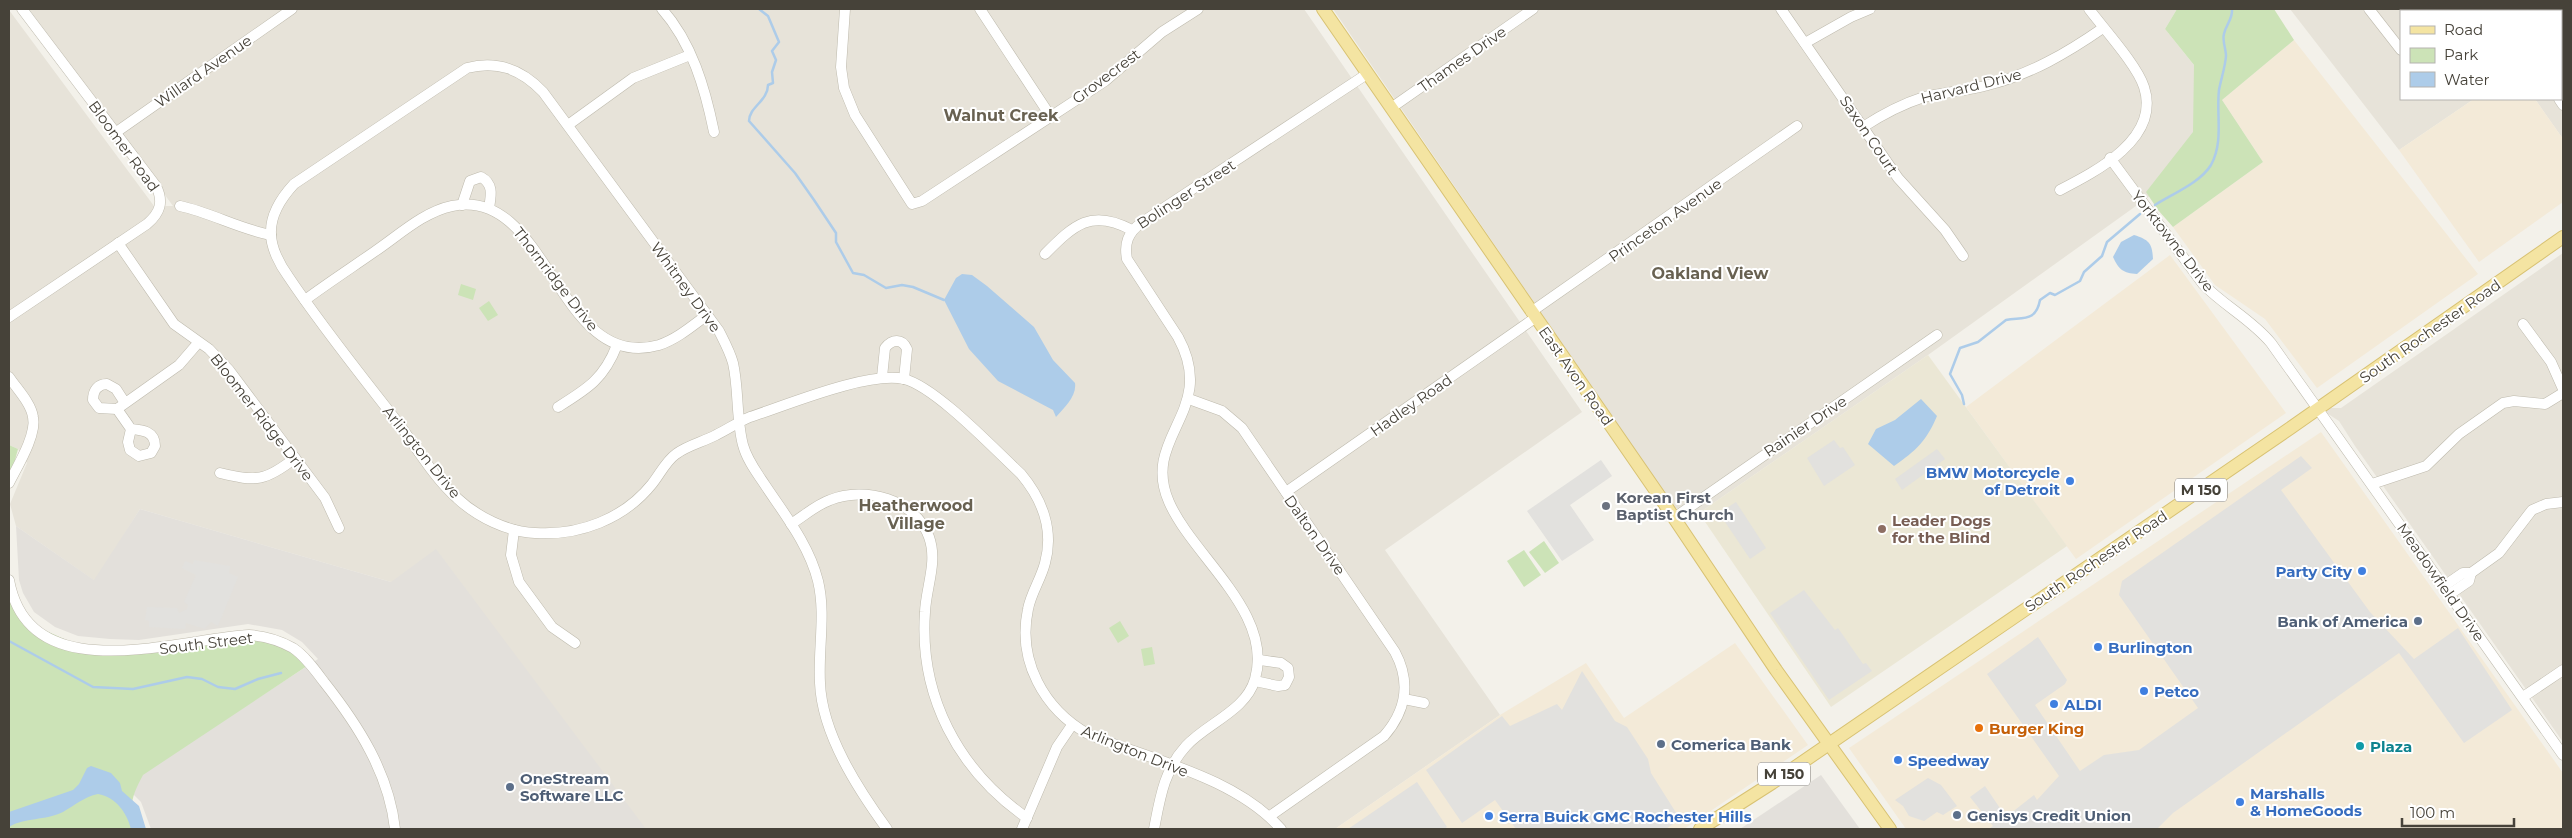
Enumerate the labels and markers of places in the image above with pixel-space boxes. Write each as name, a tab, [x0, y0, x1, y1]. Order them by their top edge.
place label: BMW Motorcycle of Detroit	[1926, 463, 2060, 499]
marker: BMW Motorcycle of Detroit	[2064, 475, 2076, 487]
place label: Korean First Baptist Church	[1616, 488, 1734, 524]
marker: Korean First Baptist Church	[1600, 500, 1612, 512]
place label: Leader Dogs for the Blind	[1892, 511, 1991, 547]
marker: Leader Dogs for the Blind	[1876, 523, 1888, 535]
place label: Party City	[2275, 562, 2353, 581]
marker: Party City	[2356, 565, 2368, 577]
place label: Bank of America	[2277, 612, 2408, 631]
marker: Bank of America	[2412, 615, 2424, 627]
place label: Burlington	[2108, 638, 2193, 657]
marker: Burlington	[2092, 641, 2104, 653]
place label: Petco	[2154, 682, 2199, 701]
marker: Petco	[2138, 685, 2150, 697]
place label: ALDI	[2063, 695, 2102, 714]
marker: ALDI	[2048, 698, 2060, 710]
place label: Burger King	[1989, 719, 2084, 738]
marker: Burger King	[1973, 722, 1985, 734]
place label: Comerica Bank	[1671, 735, 1791, 754]
place label: Plaza	[2370, 737, 2412, 756]
marker: Comerica Bank	[1655, 738, 1667, 750]
marker: Plaza	[2354, 740, 2366, 752]
place label: Speedway	[1908, 751, 1990, 770]
marker: Speedway	[1892, 754, 1904, 766]
place label: OneStream Software LLC	[520, 769, 624, 805]
marker: OneStream Software LLC	[504, 781, 516, 793]
place label: Marshalls & HomeGoods	[2250, 784, 2362, 820]
marker: Marshalls & HomeGoods	[2234, 796, 2246, 808]
place label: Genisys Credit Union	[1967, 806, 2131, 825]
place label: Serra Buick GMC Rochester Hills	[1499, 807, 1752, 826]
marker: Genisys Credit Union	[1951, 809, 1963, 821]
marker: Serra Buick GMC Rochester Hills	[1483, 810, 1495, 822]

